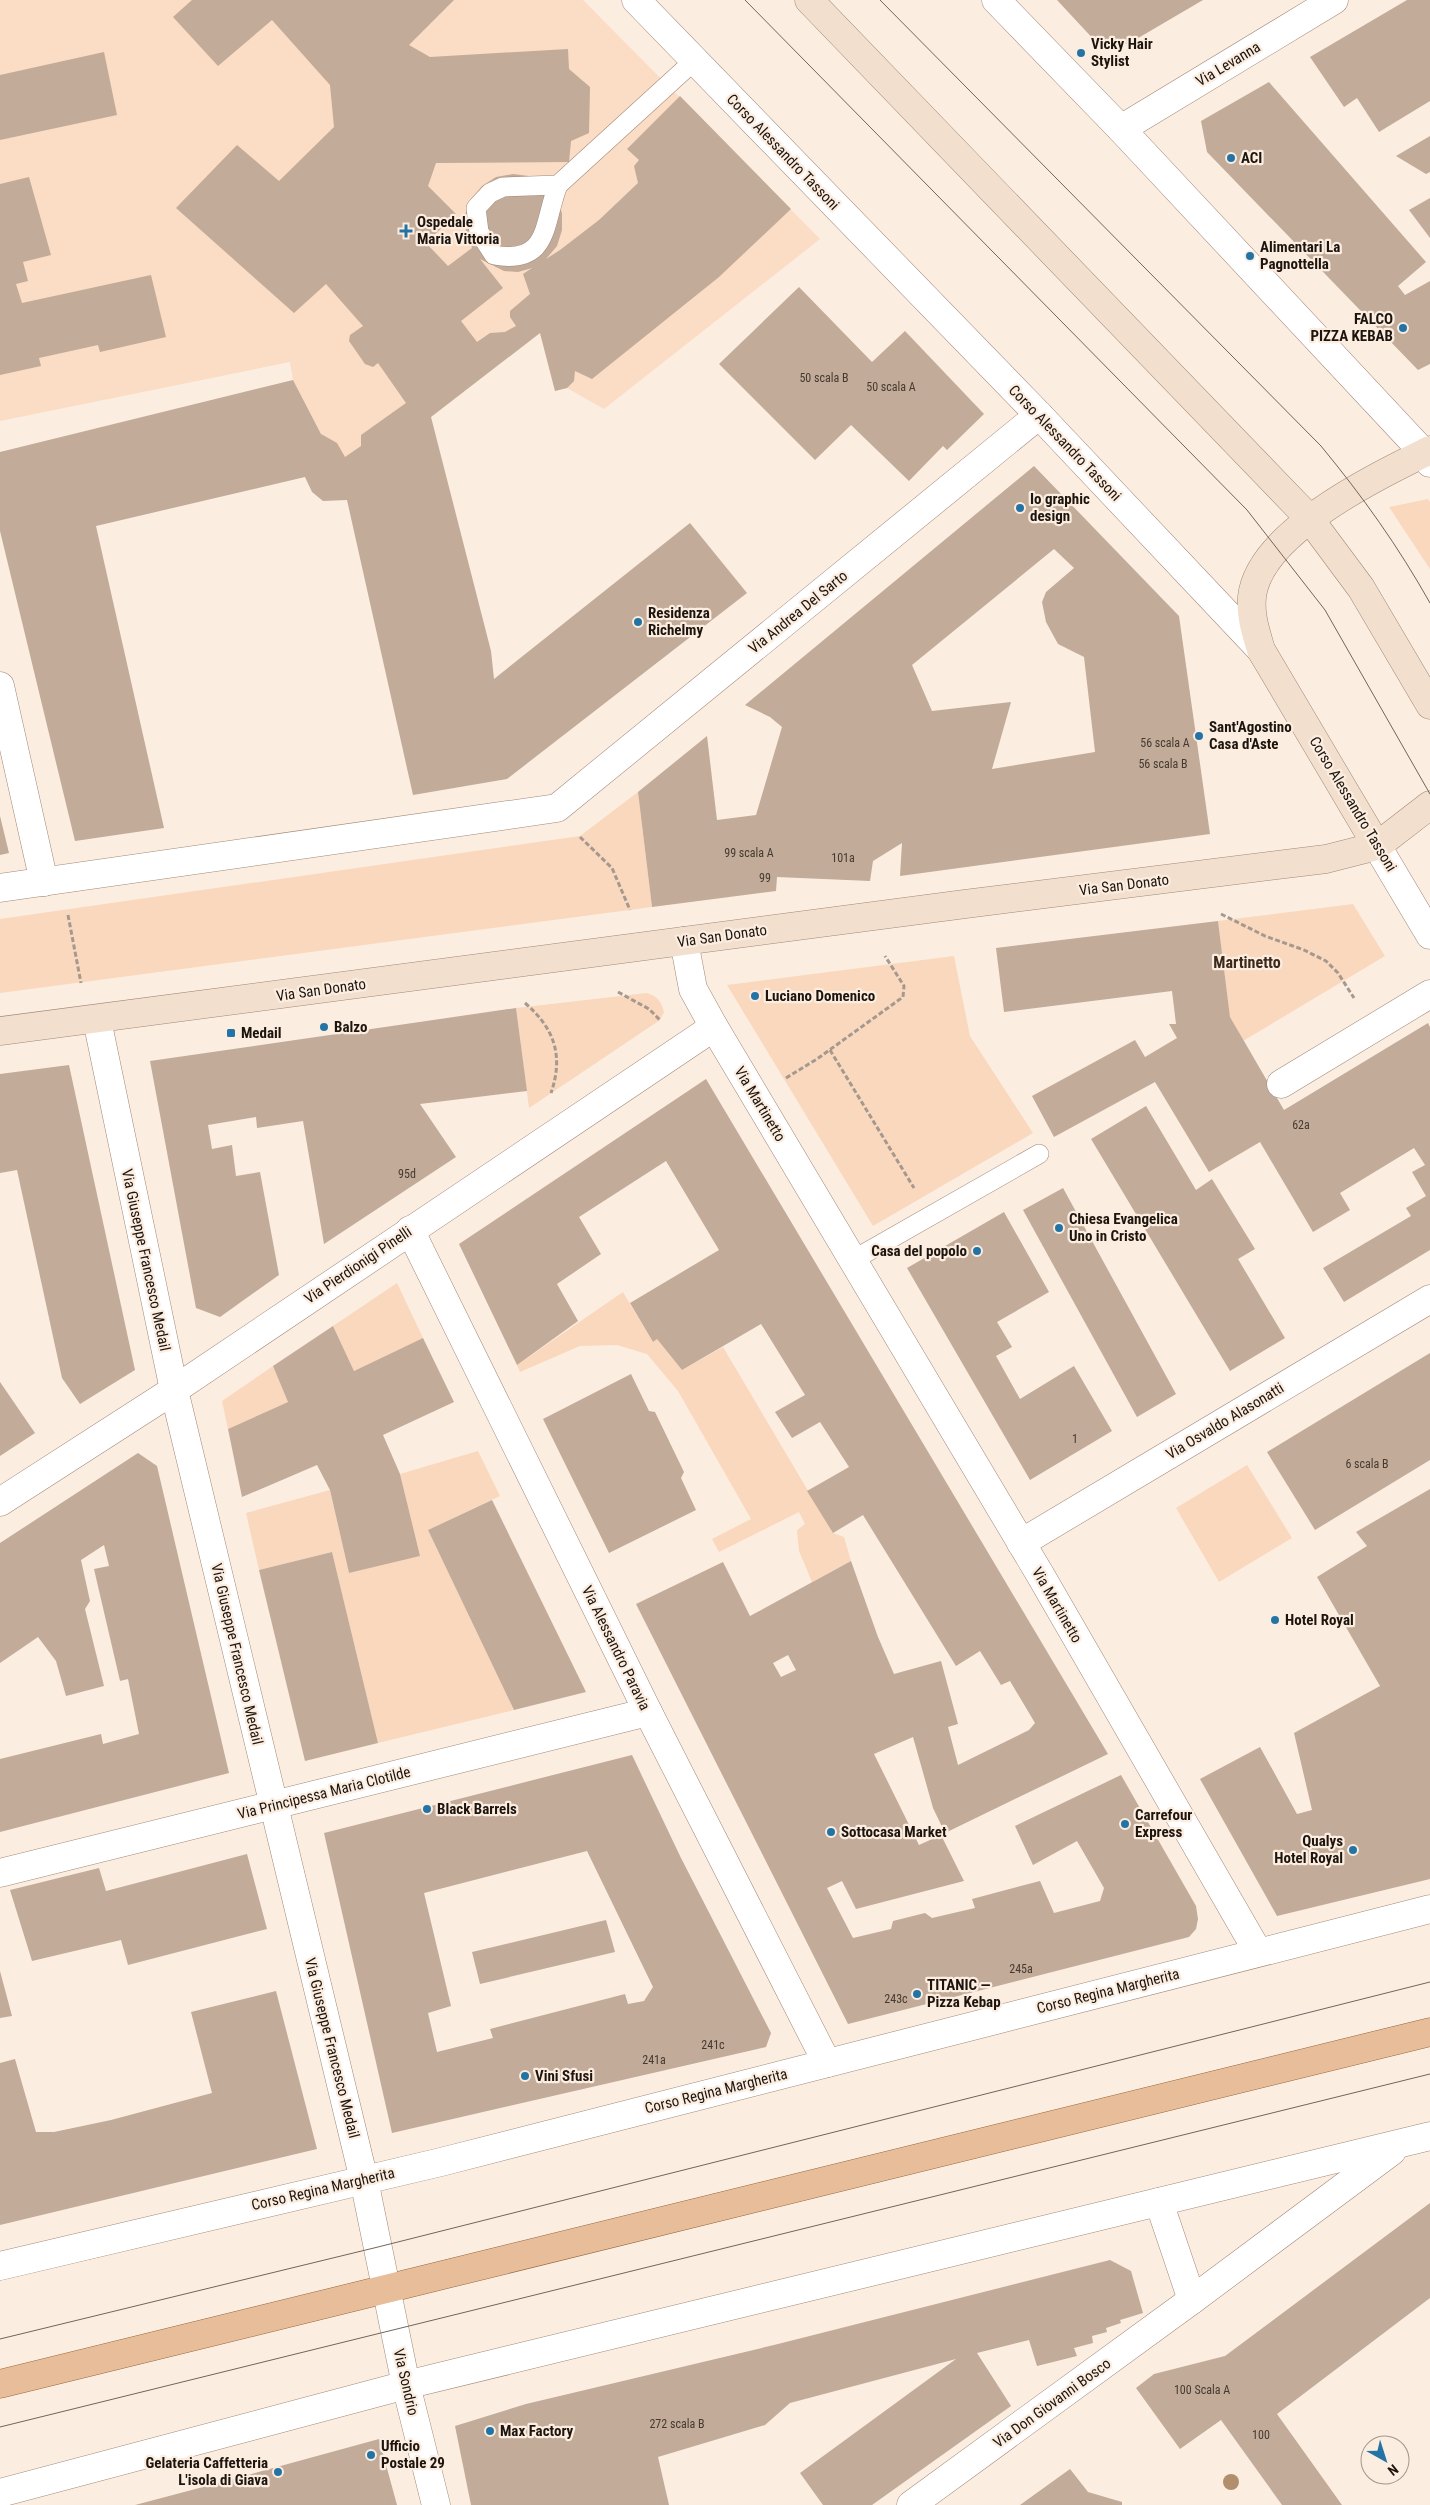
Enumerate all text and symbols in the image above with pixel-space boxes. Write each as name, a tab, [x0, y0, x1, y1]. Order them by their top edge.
place label: Vicky Hair Stylist	[1091, 35, 1153, 70]
street label: Via Levanna	[1193, 38, 1263, 90]
marker: Vicky Hair Stylist	[1075, 47, 1087, 59]
street label: Corso Alessandro Tassoni	[723, 90, 843, 214]
place label: ACI	[1241, 149, 1262, 167]
marker: ACI	[1225, 152, 1237, 164]
place label: Ospedale Maria Vittoria	[417, 213, 499, 248]
marker: Ospedale Maria Vittoria	[399, 224, 413, 238]
place label: Alimentari La Pagnottella	[1260, 238, 1340, 273]
marker: Alimentari La Pagnottella	[1244, 250, 1256, 262]
place label: FALCO PIZZA KEBAB	[1311, 310, 1393, 345]
marker: FALCO PIZZA KEBAB	[1397, 322, 1409, 334]
house number: 50 scala B	[799, 371, 849, 385]
house number: 50 scala A	[866, 380, 916, 394]
street label: Corso Alessandro Tassoni	[1005, 381, 1125, 505]
place label: Io graphic design	[1030, 490, 1090, 525]
marker: Io graphic design	[1014, 502, 1026, 514]
street label: Via Andrea Del Sarto	[745, 567, 851, 657]
place label: Residenza Richelmy	[648, 604, 710, 639]
marker: Residenza Richelmy	[632, 616, 644, 628]
place label: Sant'Agostino Casa d'Aste	[1209, 718, 1292, 753]
marker: Sant'Agostino Casa d'Aste	[1193, 730, 1205, 742]
street label: Corso Alessandro Tassoni	[1306, 733, 1400, 875]
house number: 56 scala A	[1140, 736, 1190, 750]
house number: 56 scala B	[1138, 757, 1188, 771]
house number: 99 scala A	[724, 846, 774, 860]
house number: 101a	[831, 851, 855, 865]
house number: 99	[759, 871, 771, 885]
street label: Via San Donato	[1078, 871, 1170, 899]
street label: Via San Donato	[676, 921, 768, 951]
district label: Martinetto	[1213, 953, 1281, 972]
street label: Via San Donato	[275, 975, 367, 1005]
place label: Luciano Domenico	[765, 987, 875, 1005]
marker: Luciano Domenico	[749, 990, 761, 1002]
place label: Balzo	[334, 1018, 367, 1036]
marker: Balzo	[318, 1021, 330, 1033]
place label: Medail	[241, 1024, 282, 1042]
marker: Medail	[225, 1027, 237, 1039]
street label: Via Martinetto	[731, 1063, 789, 1145]
house number: 62a	[1292, 1118, 1310, 1132]
street label: Via Giuseppe Francesco Medail	[118, 1167, 174, 1353]
house number: 95d	[398, 1167, 416, 1181]
place label: Chiesa Evangelica Uno in Cristo	[1069, 1210, 1178, 1245]
street label: Via Pierdionigi Pinelli	[301, 1222, 415, 1308]
marker: Chiesa Evangelica Uno in Cristo	[1053, 1222, 1065, 1234]
place label: Casa del popolo	[871, 1242, 967, 1260]
marker: Casa del popolo	[971, 1245, 983, 1257]
street label: Via Osvaldo Alasonatti	[1163, 1379, 1287, 1463]
house number: 1	[1072, 1432, 1078, 1446]
house number: 6 scala B	[1345, 1457, 1389, 1471]
street label: Via Giuseppe Francesco Medail	[207, 1562, 267, 1746]
street label: Via Martinetto	[1028, 1564, 1086, 1646]
street label: Via Alessandro Paravia	[578, 1583, 654, 1713]
place label: Hotel Royal	[1285, 1611, 1354, 1629]
marker: Hotel Royal	[1269, 1614, 1281, 1626]
street label: Via Principessa Maria Clotilde	[236, 1763, 412, 1823]
place label: Black Barrels	[437, 1800, 517, 1818]
marker: Black Barrels	[421, 1803, 433, 1815]
place label: Carrefour Express	[1135, 1806, 1192, 1841]
marker: Carrefour Express	[1119, 1818, 1131, 1830]
place label: Sottocasa Market	[841, 1823, 947, 1841]
marker: Sottocasa Market	[825, 1826, 837, 1838]
place label: Qualys Hotel Royal	[1274, 1832, 1343, 1867]
marker: Qualys Hotel Royal	[1347, 1844, 1359, 1856]
street label: Via Giuseppe Francesco Medail	[301, 1956, 363, 2140]
house number: 245a	[1009, 1962, 1033, 1976]
street label: Corso Regina Margherita	[1035, 1965, 1181, 2017]
place label: TITANIC — Pizza Kebap	[927, 1976, 1001, 2011]
marker: TITANIC — Pizza Kebap	[911, 1988, 923, 2000]
house number: 243c	[884, 1992, 908, 2006]
house number: 241c	[701, 2038, 725, 2052]
house number: 241a	[642, 2053, 666, 2067]
street label: Corso Regina Margherita	[643, 2065, 789, 2117]
place label: Vini Sfusi	[535, 2067, 593, 2085]
marker: Vini Sfusi	[519, 2070, 531, 2082]
street label: Corso Regina Margherita	[250, 2164, 396, 2214]
street label: Via Sondrio	[390, 2347, 422, 2417]
street label: Via Don Giovanni Bosco	[990, 2354, 1114, 2452]
house number: 100 Scala A	[1174, 2383, 1230, 2397]
house number: 272 scala B	[649, 2417, 705, 2431]
place label: Max Factory	[500, 2422, 573, 2440]
marker: Max Factory	[484, 2425, 496, 2437]
house number: 100	[1252, 2428, 1270, 2442]
north arrow	[1360, 2435, 1410, 2485]
place label: Ufficio Postale 29	[381, 2437, 445, 2472]
marker: Ufficio Postale 29	[365, 2449, 377, 2461]
place label: Gelateria Caffetteria L'isola di Giava	[146, 2454, 268, 2489]
text: N	[1385, 2461, 1402, 2479]
marker: Gelateria Caffetteria L'isola di Giava	[272, 2466, 284, 2478]

